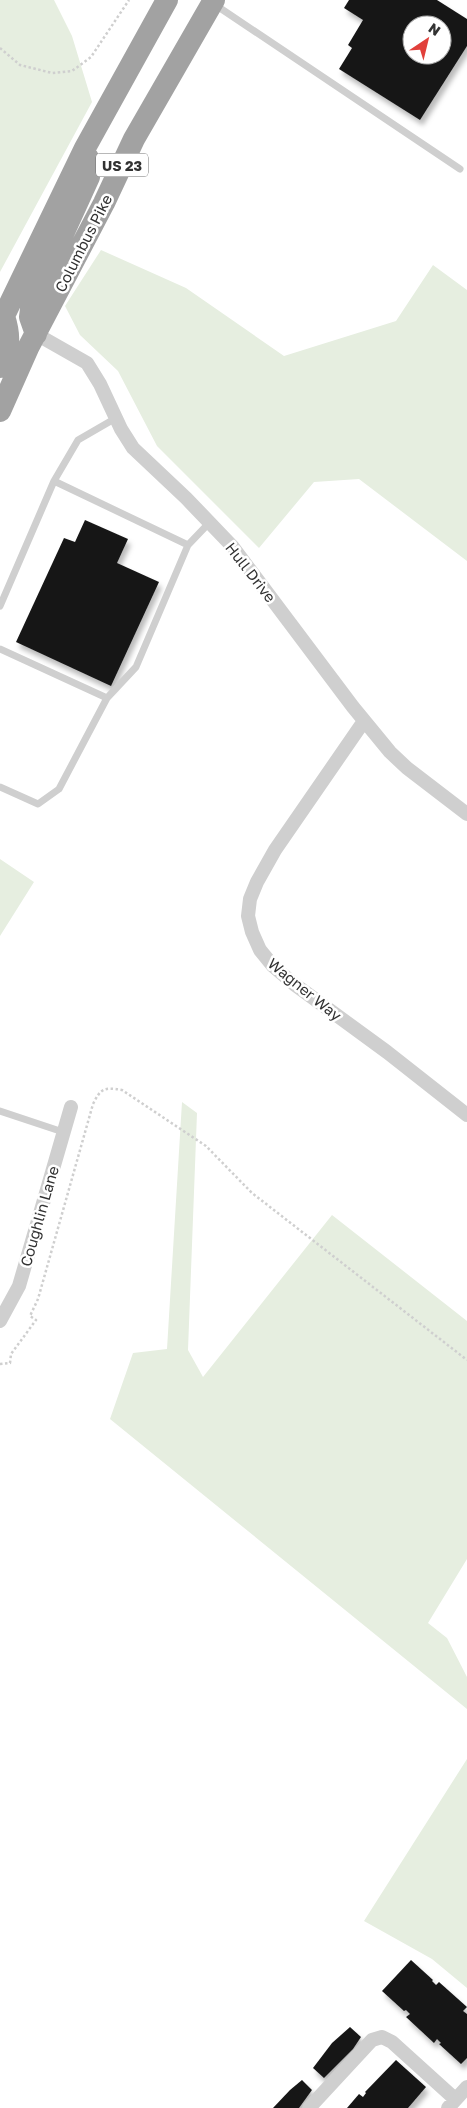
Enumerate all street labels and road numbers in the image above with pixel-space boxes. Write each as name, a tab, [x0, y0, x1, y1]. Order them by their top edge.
road number: US 23	[96, 154, 148, 176]
street label: Columbus Pike	[51, 191, 115, 295]
street label: Hull Drive	[222, 538, 280, 606]
street label: Wagner Way	[265, 954, 346, 1025]
street label: Coughlin Lane	[16, 1163, 62, 1268]

